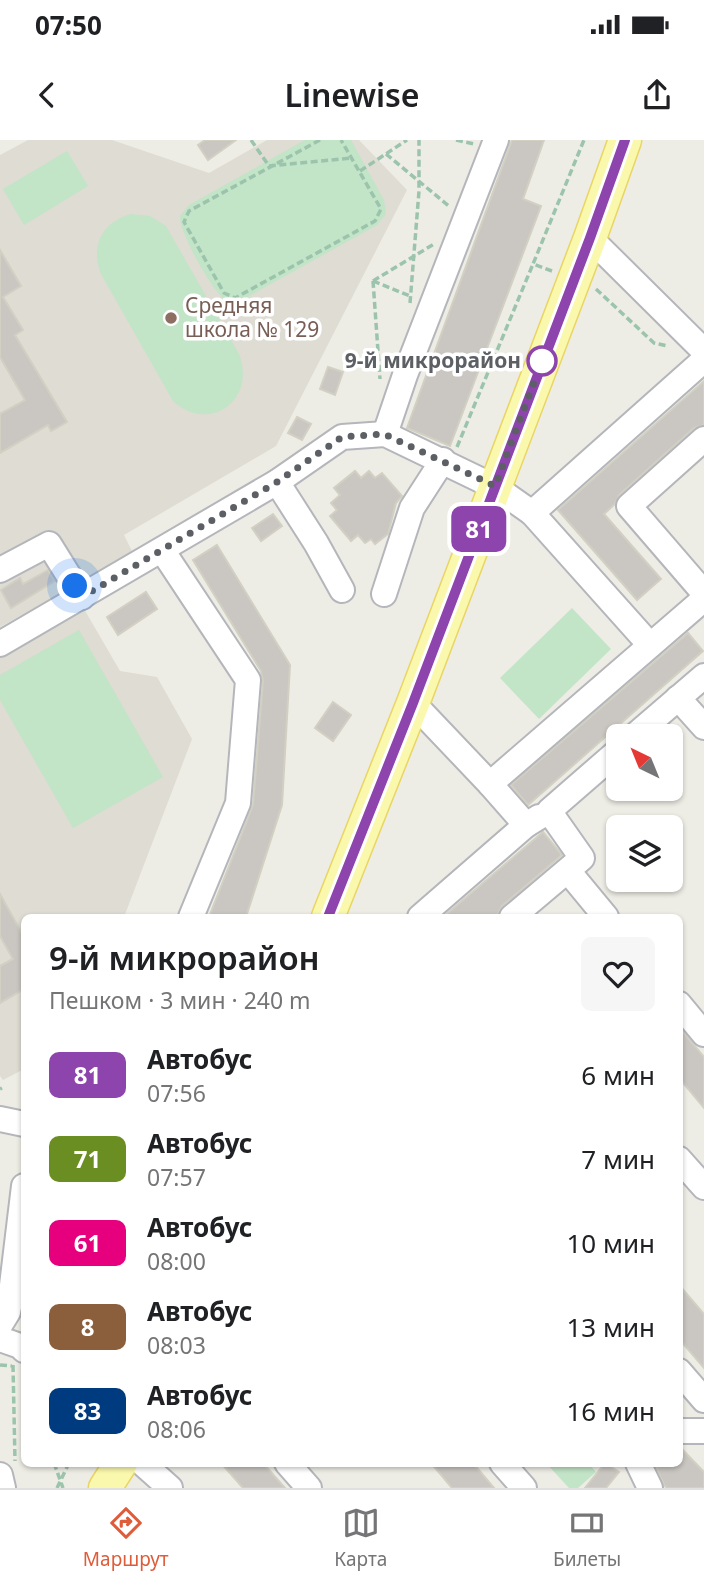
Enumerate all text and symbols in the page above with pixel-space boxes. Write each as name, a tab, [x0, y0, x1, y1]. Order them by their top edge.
text: 07:50	[35, 7, 102, 43]
text: Linewise	[284, 73, 420, 116]
icon: back	[28, 76, 66, 114]
icon: share	[638, 76, 676, 114]
place label: Средняя школа № 129	[185, 291, 319, 343]
marker: Средняя школа № 129	[163, 310, 179, 326]
place label: 9-й микрорайон	[345, 346, 521, 374]
marker: 9-й микрорайон	[527, 346, 557, 376]
line badge: 81	[448, 506, 510, 552]
text: 81	[465, 512, 493, 545]
your location	[57, 568, 92, 603]
north arrow	[606, 724, 682, 802]
map controls	[606, 724, 683, 892]
button: layers	[606, 815, 683, 892]
text: 9-й микрорайон	[49, 935, 320, 980]
button: heart	[581, 937, 655, 1011]
text: Пешком · 3 мин · 240 m	[49, 984, 311, 1016]
text: Автобус	[147, 1041, 252, 1077]
text: 6 мин	[581, 1057, 655, 1093]
text: 81	[74, 1058, 101, 1091]
text: 07:56	[147, 1077, 206, 1109]
text: Автобус	[147, 1125, 252, 1161]
text: 7 мин	[581, 1141, 655, 1177]
text: 71	[74, 1142, 101, 1175]
text: 07:57	[147, 1161, 206, 1193]
text: Автобус	[147, 1209, 252, 1245]
text: 10 мин	[566, 1225, 655, 1261]
text: 61	[74, 1226, 101, 1259]
text: 08:00	[147, 1245, 206, 1277]
text: Автобус	[147, 1293, 252, 1329]
text: 13 мин	[566, 1309, 655, 1345]
text: 8	[81, 1310, 94, 1343]
text: 08:03	[147, 1329, 206, 1361]
text: Автобус	[147, 1377, 252, 1413]
text: 16 мин	[566, 1393, 655, 1429]
text: 83	[74, 1394, 101, 1427]
text: 08:06	[147, 1413, 206, 1445]
tab: Маршрут	[83, 1504, 169, 1572]
tab: Карта	[334, 1504, 387, 1572]
tab: Билеты	[553, 1504, 621, 1572]

